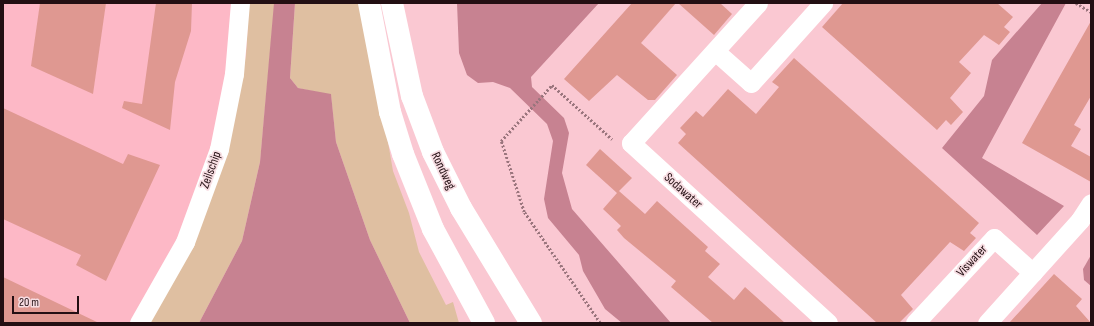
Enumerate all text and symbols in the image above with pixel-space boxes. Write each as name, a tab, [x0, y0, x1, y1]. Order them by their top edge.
street label: Zeilschip	[197, 149, 225, 191]
street label: Rondweg	[428, 150, 458, 192]
street label: Sodawater	[661, 170, 705, 212]
street label: Viswater	[953, 242, 991, 280]
scale bar	[14, 288, 81, 314]
text: 20 m	[19, 295, 39, 310]

